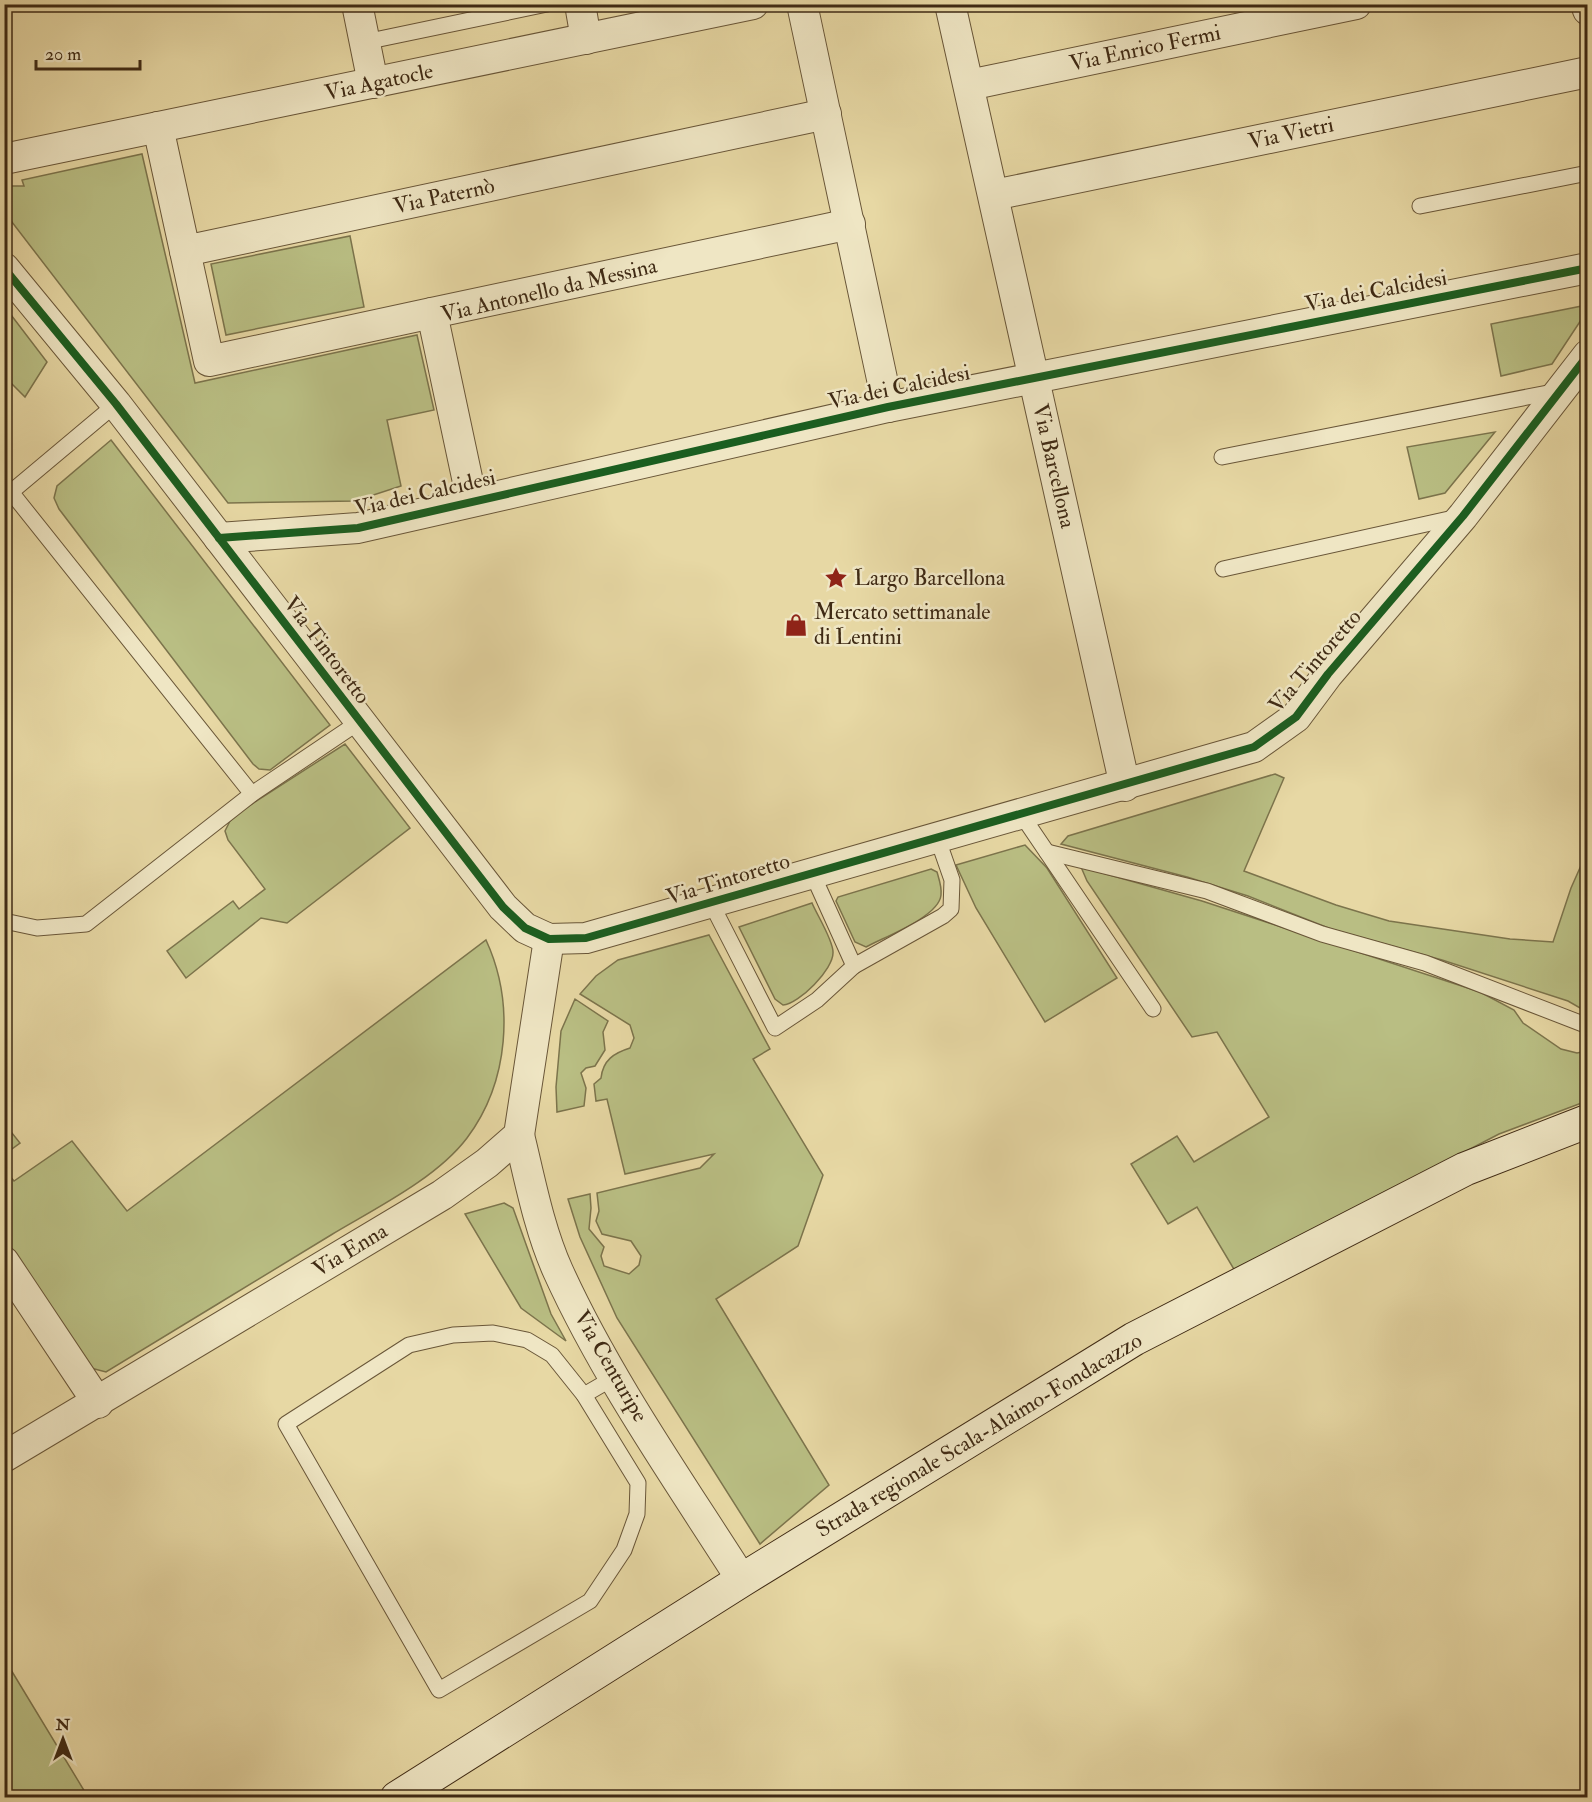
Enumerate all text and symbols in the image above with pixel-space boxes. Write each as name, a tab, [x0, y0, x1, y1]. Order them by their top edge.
street label: Via Enrico Fermi	[1067, 18, 1223, 78]
scale bar	[36, 33, 140, 71]
text: 20 m	[45, 43, 81, 66]
street label: Via Agatocle	[322, 57, 436, 107]
street label: Via Vietri	[1246, 110, 1336, 156]
street label: Via Paternò	[391, 172, 497, 220]
street label: Via Antonello da Messina	[438, 251, 661, 328]
street label: Via dei Calcidesi	[1303, 263, 1450, 318]
street label: Via dei Calcidesi	[826, 358, 973, 416]
street label: Via Barcellona	[1026, 401, 1082, 532]
street label: Via dei Calcidesi	[352, 463, 499, 523]
place label: Largo Barcellona	[854, 564, 1006, 592]
place icon: Largo Barcellona	[823, 565, 849, 591]
street label: Via Tintoretto	[277, 590, 377, 710]
place label: Mercato settimanale di Lentini	[814, 598, 991, 651]
street label: Via Tintoretto	[1262, 604, 1368, 718]
shop icon: Mercato settimanale di Lentini	[783, 612, 809, 638]
street label: Via Tintoretto	[663, 847, 793, 911]
street label: Via Enna	[307, 1216, 393, 1283]
street label: Via Centuripe	[567, 1305, 654, 1427]
street label: Strada regionale Scala-Alaimo-Fondacazzo	[811, 1326, 1147, 1544]
north arrow	[33, 1709, 93, 1769]
text: N	[55, 1715, 71, 1735]

